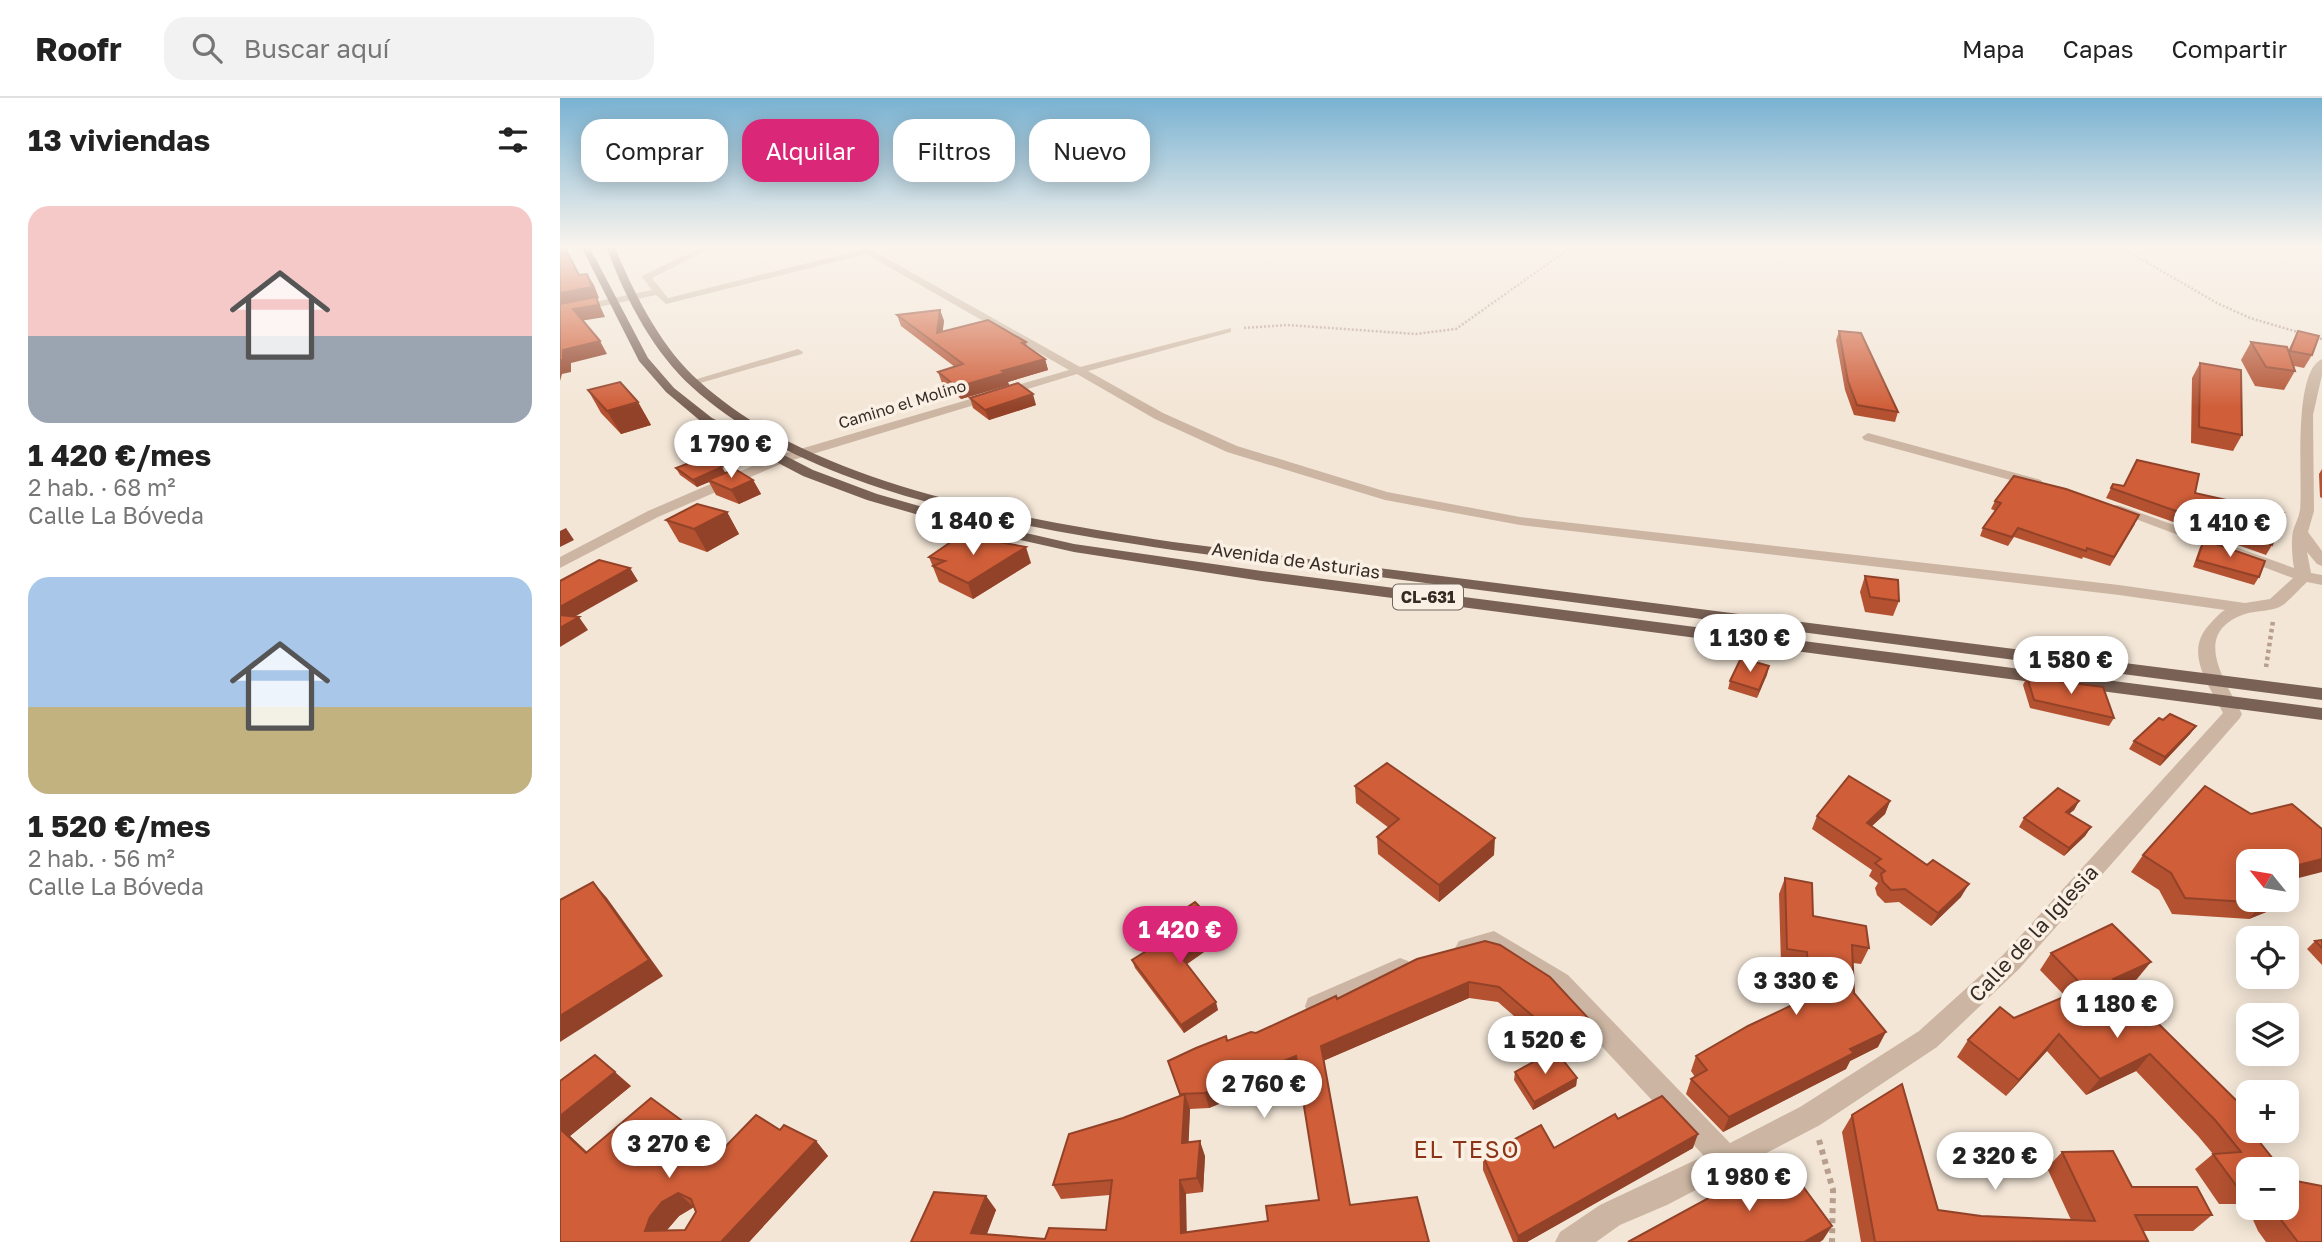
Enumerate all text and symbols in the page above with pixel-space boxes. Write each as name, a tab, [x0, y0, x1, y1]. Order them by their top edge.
search box	[164, 17, 654, 80]
text: Roofr	[35, 29, 122, 68]
icon: search	[188, 29, 226, 67]
text: Buscar aquí	[244, 33, 390, 64]
text: Mapa	[1962, 34, 2025, 63]
text: Capas	[2063, 34, 2133, 63]
text: Compartir	[2171, 34, 2287, 63]
chip: Comprar	[581, 119, 728, 182]
chip: Alquilar	[742, 119, 879, 182]
chip: Filtros	[893, 119, 1015, 182]
chip: Nuevo	[1029, 119, 1150, 182]
icon: filters	[494, 121, 532, 159]
text: 13 viviendas	[28, 122, 210, 158]
icon: home	[217, 252, 343, 378]
street label: Camino el Molino	[836, 375, 968, 433]
pin: 1 790 €	[666, 420, 796, 480]
text: 1 790 €	[690, 429, 772, 457]
text: 1 420 €/mes	[28, 437, 211, 473]
text: 2 hab. · 68 m²	[28, 473, 176, 501]
pin: 1 840 €	[908, 498, 1038, 557]
pin: 1 410 €	[2165, 500, 2295, 559]
text: Calle La Bóveda	[28, 501, 204, 529]
text: 1 840 €	[931, 506, 1015, 534]
text: 1 410 €	[2190, 508, 2270, 536]
street label: Avenida de Asturias	[1210, 537, 1382, 583]
road number: CL-631	[1393, 584, 1463, 610]
pin: 1 130 €	[1685, 614, 1815, 674]
icon: home	[217, 623, 343, 749]
text: 1 130 €	[1710, 623, 1790, 651]
pin: 1 580 €	[2006, 636, 2136, 696]
text: 1 580 €	[2029, 645, 2113, 673]
text: 1 520 €/mes	[28, 808, 211, 844]
text: 2 hab. · 56 m²	[28, 844, 175, 872]
north arrow	[2236, 849, 2300, 912]
map controls	[2236, 849, 2299, 1220]
street label: Calle de la Iglesia	[1963, 859, 2103, 1007]
text: Calle La Bóveda	[28, 872, 204, 900]
pin: 1 420 €	[1115, 906, 1245, 966]
text: 1 420 €	[1139, 915, 1221, 943]
button: locate	[2236, 926, 2299, 989]
pin: 3 330 €	[1731, 958, 1861, 1017]
text: 3 330 €	[1754, 966, 1838, 994]
pin: 1 180 €	[2052, 981, 2182, 1040]
text: 1 180 €	[2076, 989, 2158, 1017]
button: layers	[2236, 1003, 2299, 1066]
pin: 1 520 €	[1480, 1016, 1610, 1076]
text: 1 520 €	[1504, 1025, 1586, 1053]
pin: 2 760 €	[1199, 1060, 1329, 1120]
text: 2 760 €	[1222, 1069, 1306, 1097]
button: +	[2236, 1080, 2299, 1143]
pin: 3 270 €	[604, 1121, 734, 1180]
text: 3 270 €	[627, 1129, 711, 1157]
pin: 2 320 €	[1930, 1132, 2060, 1192]
district label: EL TESO	[1414, 1135, 1520, 1163]
text: 2 320 €	[1953, 1141, 2037, 1169]
pin: 1 980 €	[1684, 1154, 1814, 1213]
button: −	[2236, 1157, 2299, 1220]
text: 1 980 €	[1707, 1162, 1791, 1190]

